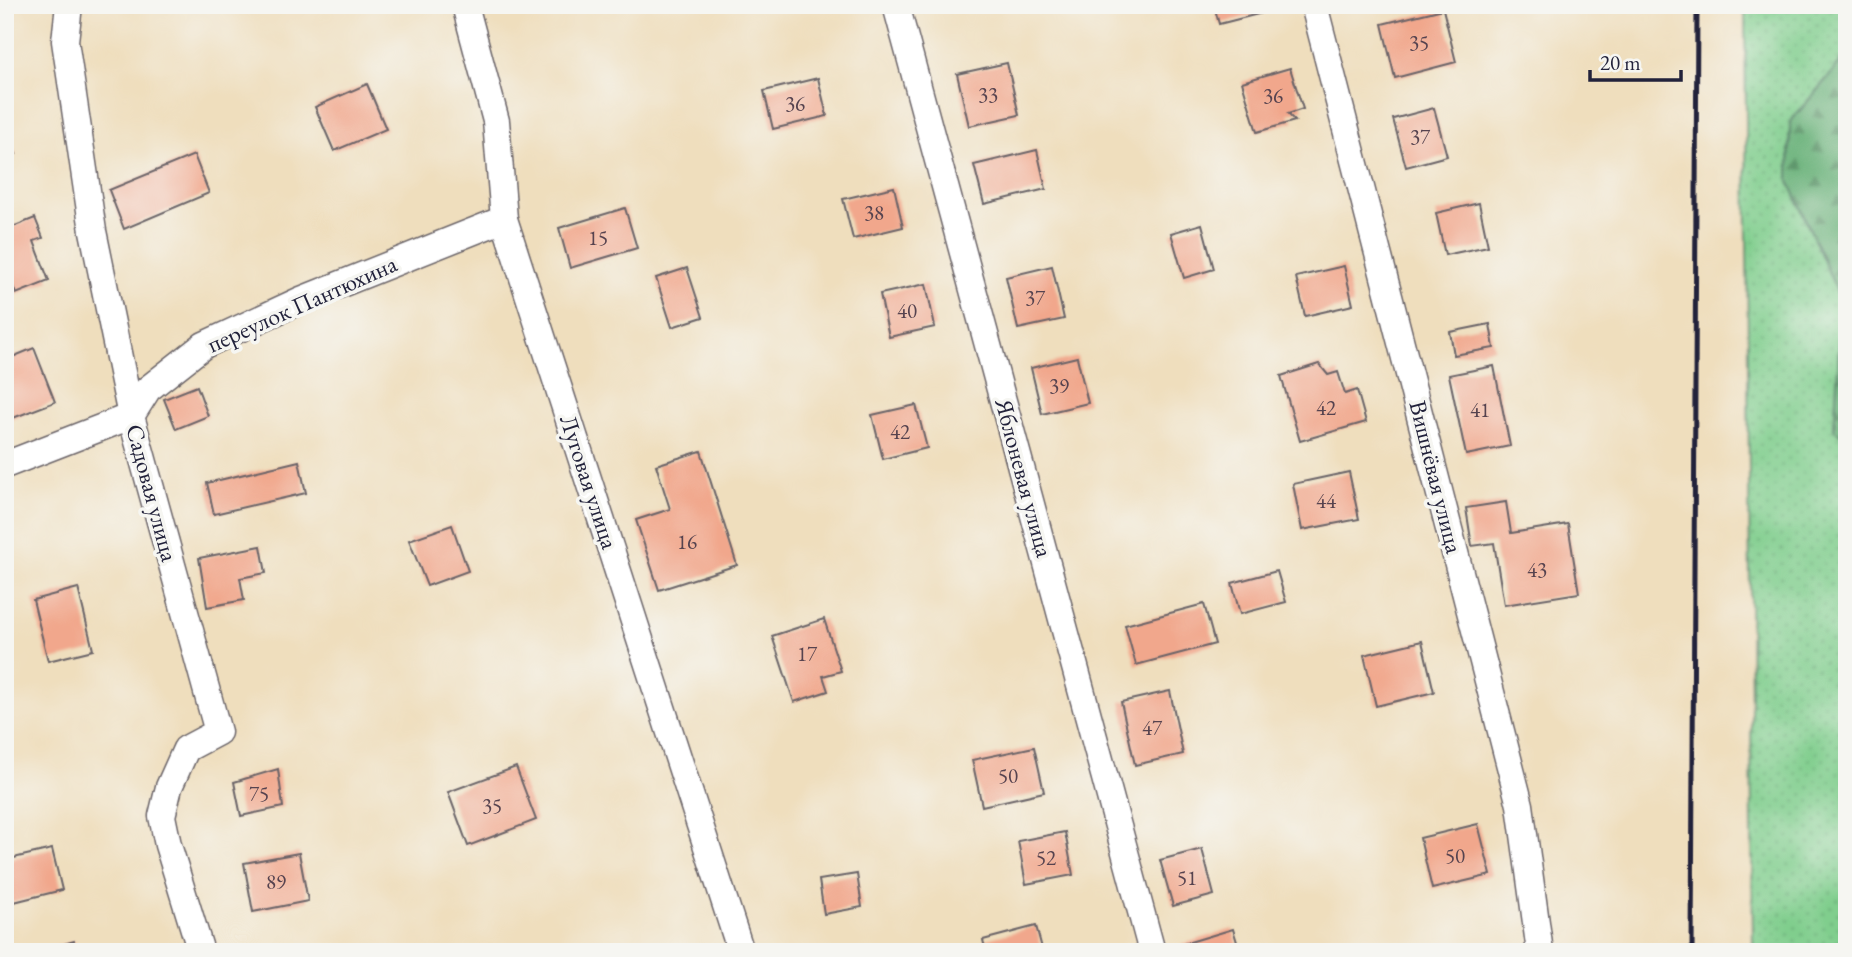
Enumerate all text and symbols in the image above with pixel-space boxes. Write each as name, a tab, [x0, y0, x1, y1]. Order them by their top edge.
house number: 35	[1409, 29, 1429, 56]
scale bar	[1590, 38, 1680, 82]
text: 20 m	[1600, 49, 1641, 76]
house number: 33	[978, 81, 998, 108]
house number: 36	[1263, 82, 1283, 109]
house number: 36	[785, 90, 805, 117]
house number: 37	[1410, 123, 1431, 150]
house number: 38	[864, 199, 884, 226]
house number: 15	[588, 224, 608, 251]
street label: переулок Пантюхина	[202, 248, 402, 359]
house number: 37	[1025, 284, 1046, 311]
house number: 40	[897, 297, 917, 324]
house number: 39	[1049, 372, 1069, 399]
street label: Яблоневая улица	[988, 394, 1061, 561]
house number: 42	[1316, 394, 1336, 421]
house number: 41	[1470, 396, 1490, 423]
street label: Вишнёвая улица	[1403, 397, 1471, 557]
street label: Луговая улица	[553, 411, 626, 553]
house number: 42	[890, 418, 910, 445]
street label: Садовая улица	[119, 421, 186, 565]
house number: 44	[1316, 487, 1337, 514]
house number: 16	[677, 528, 697, 555]
house number: 43	[1527, 556, 1547, 583]
house number: 17	[797, 640, 818, 667]
house number: 47	[1142, 714, 1163, 741]
house number: 50	[998, 762, 1018, 789]
house number: 75	[249, 780, 269, 807]
house number: 35	[482, 792, 502, 819]
house number: 50	[1445, 842, 1465, 869]
house number: 52	[1036, 844, 1056, 871]
house number: 51	[1177, 864, 1197, 891]
house number: 89	[266, 868, 286, 895]

